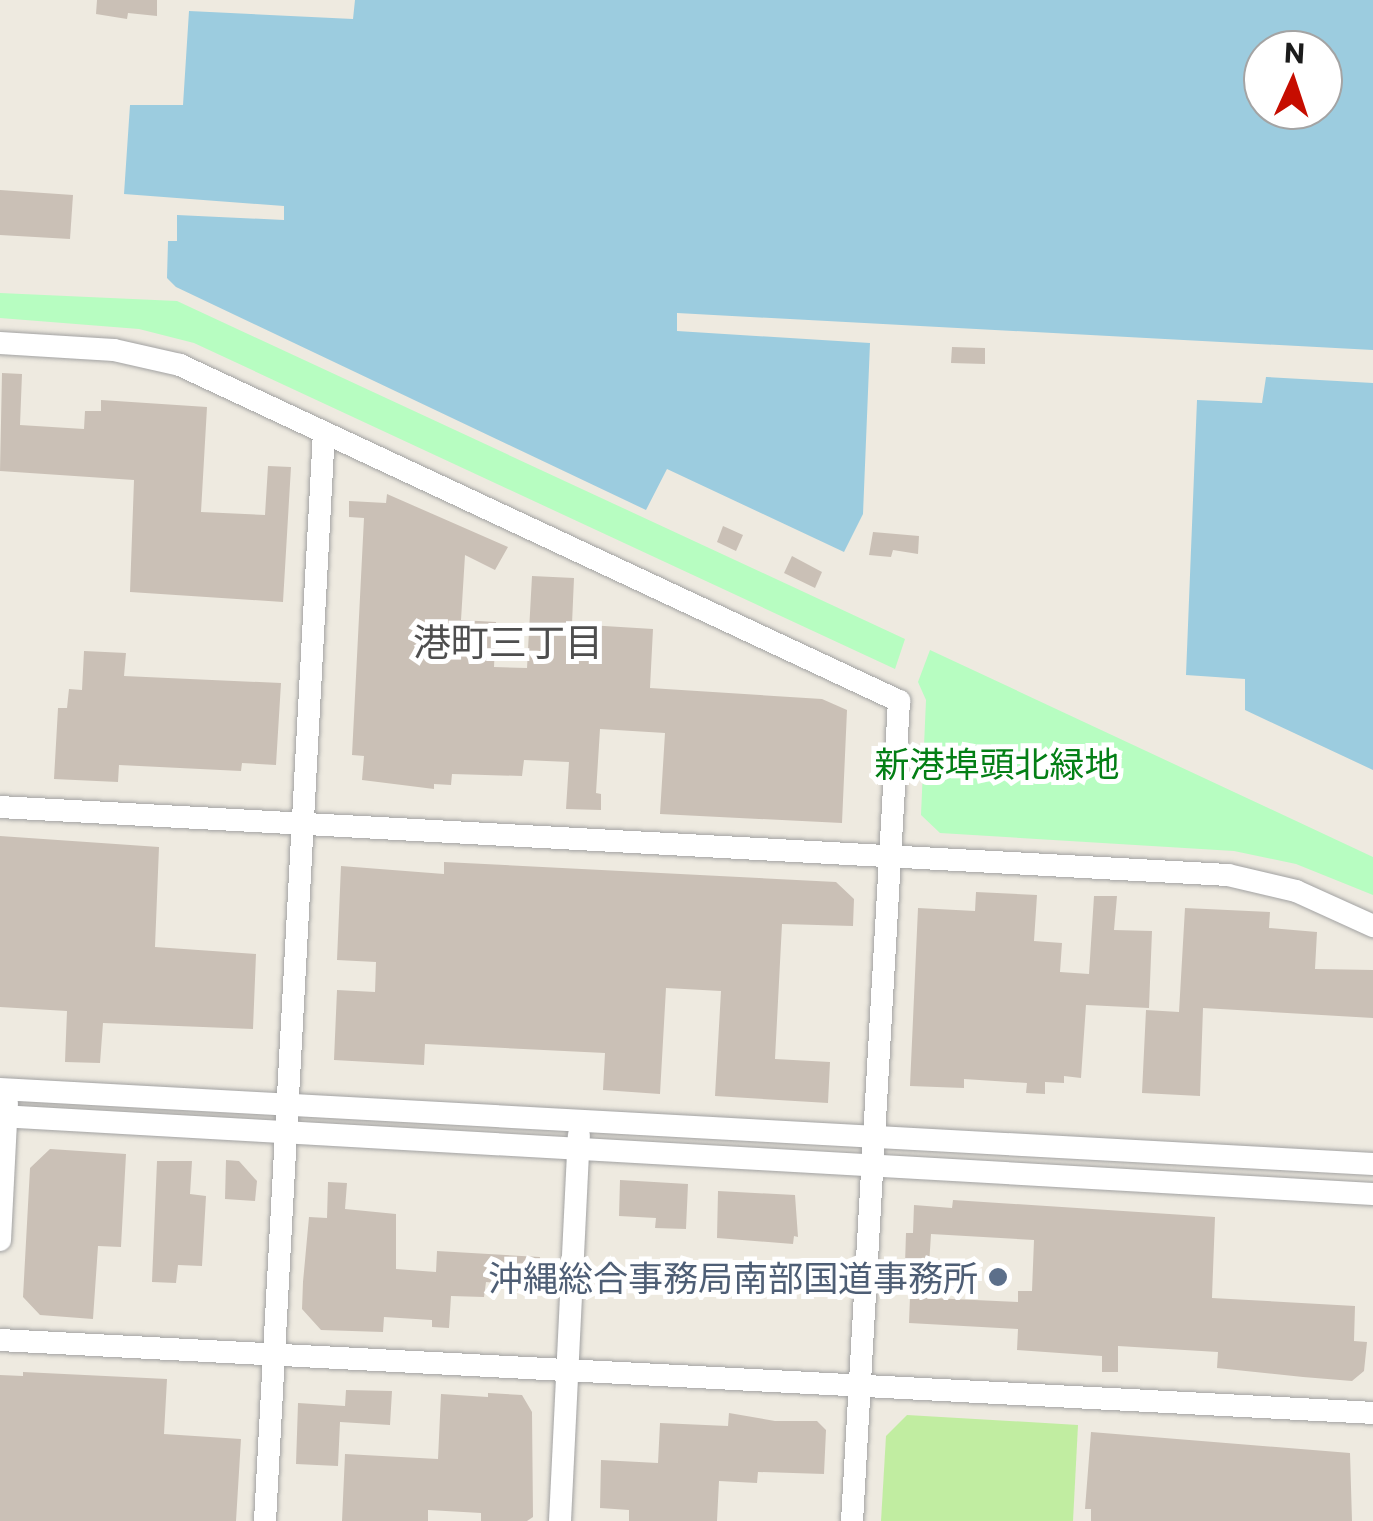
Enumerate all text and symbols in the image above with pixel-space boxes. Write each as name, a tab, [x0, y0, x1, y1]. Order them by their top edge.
north arrow	[1243, 30, 1343, 130]
text: N	[1283, 35, 1306, 70]
district label: 港町三丁目	[413, 618, 603, 664]
park label: 新港埠頭北緑地	[875, 742, 1119, 784]
place label: 沖縄総合事務局南部国道事務所	[488, 1256, 978, 1298]
marker: 沖縄総合事務局南部国道事務所	[987, 1266, 1009, 1288]

